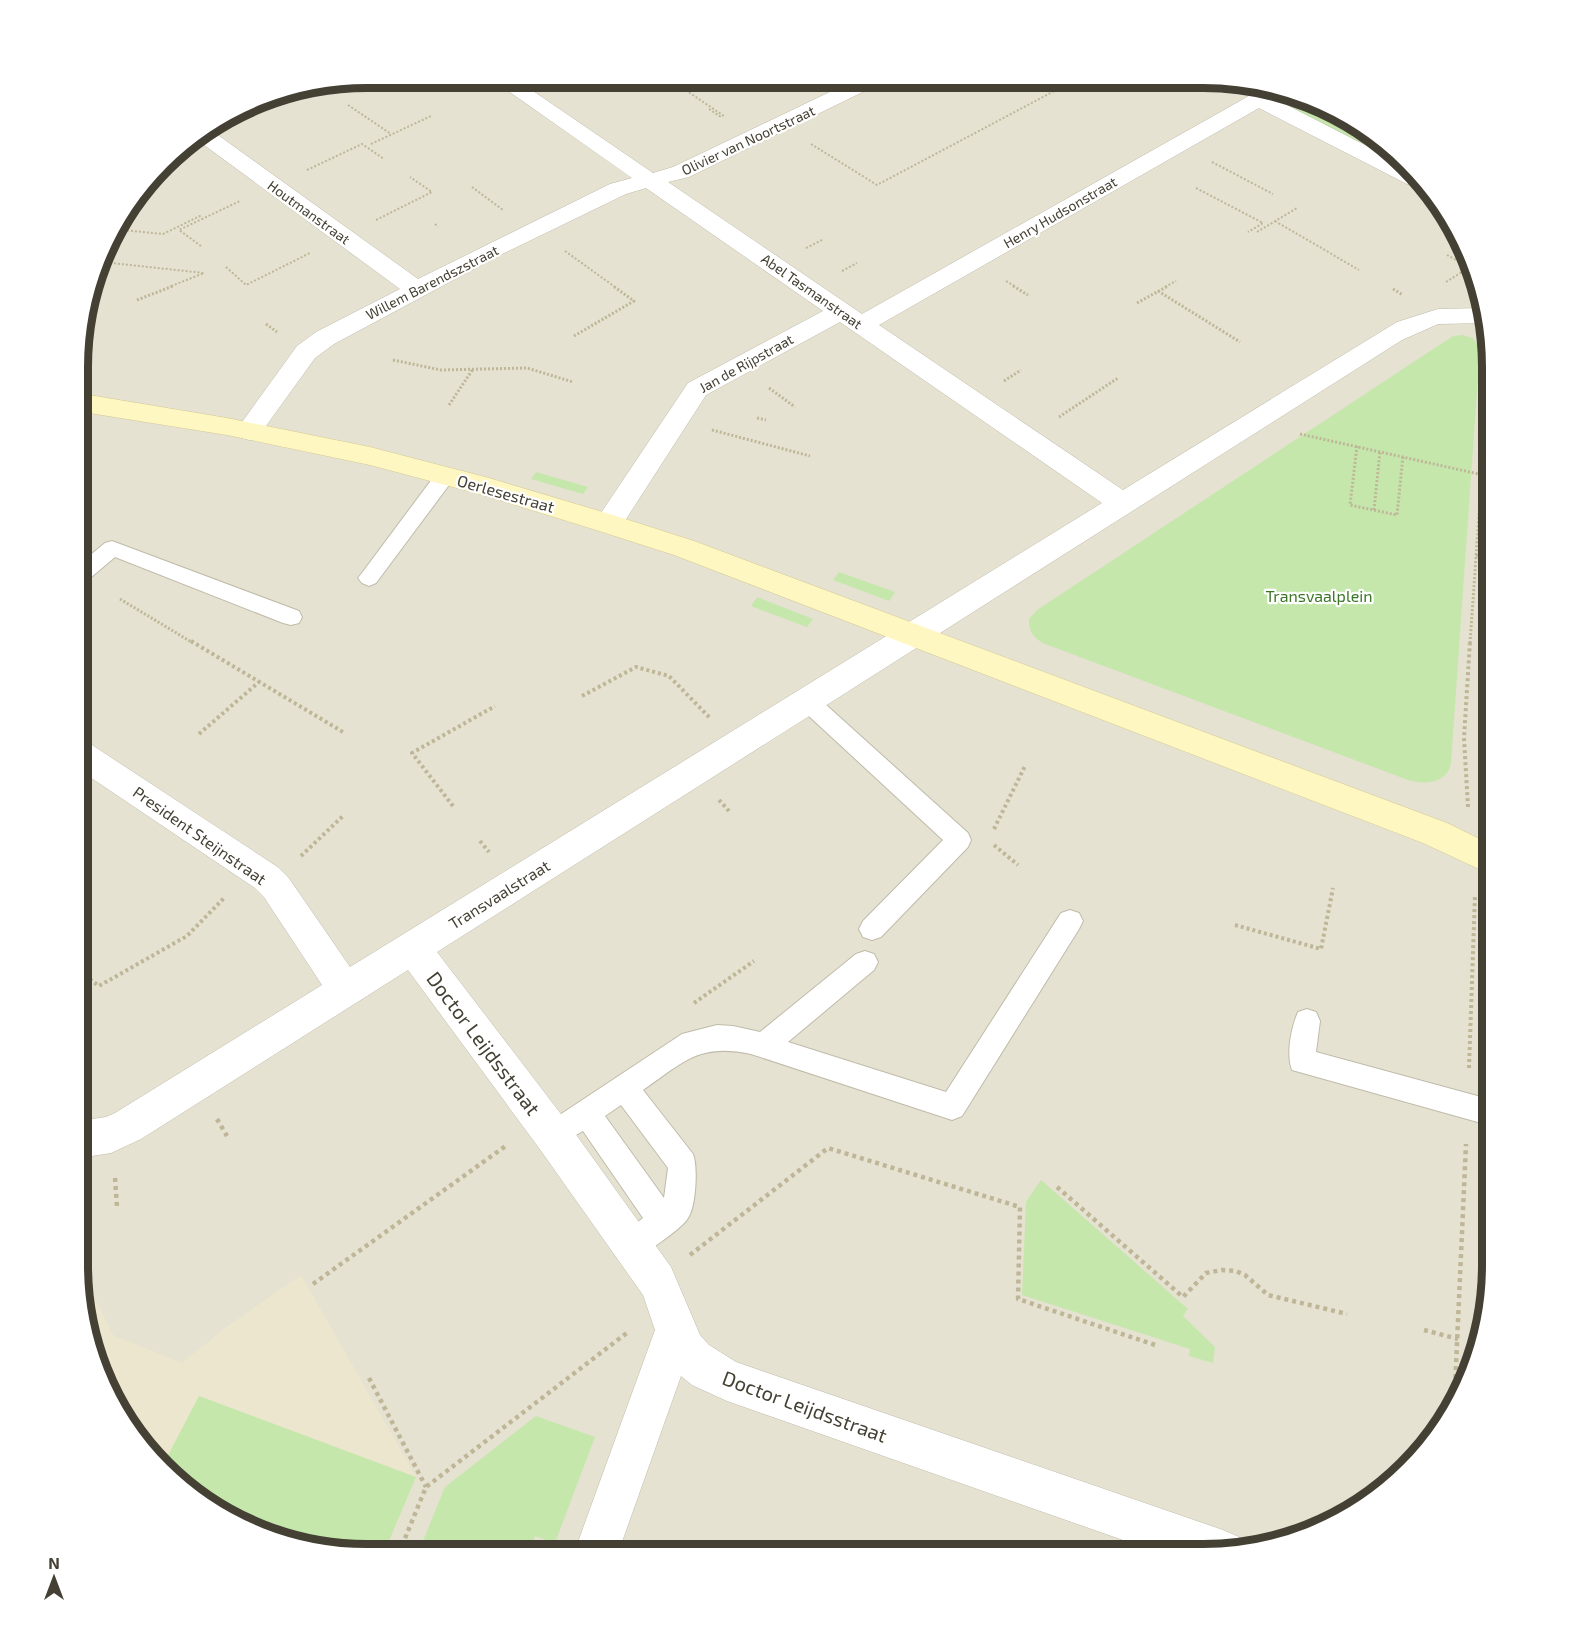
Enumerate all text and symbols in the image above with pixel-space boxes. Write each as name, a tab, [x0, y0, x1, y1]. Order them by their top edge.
street label: Olivier van Noortstraat	[679, 102, 817, 178]
street label: Henry Hudsonstraat	[1000, 173, 1120, 251]
street label: Houtmanstraat	[265, 176, 353, 248]
street label: Willem Barendszstraat	[363, 241, 501, 323]
street label: Abel Tasmanstraat	[758, 250, 866, 332]
street label: Jan de Rijpstraat	[696, 330, 796, 396]
street label: Oerlesestraat	[455, 470, 557, 516]
park label: Transvaalplein	[1266, 586, 1373, 605]
street label: President Steijnstraat	[129, 782, 270, 889]
street label: Transvaalstraat	[445, 855, 553, 933]
street label: Doctor Leijdsstraat	[422, 967, 546, 1120]
street label: Doctor Leijdsstraat	[719, 1365, 891, 1447]
north arrow	[24, 1548, 84, 1608]
text: N	[48, 1553, 60, 1572]

